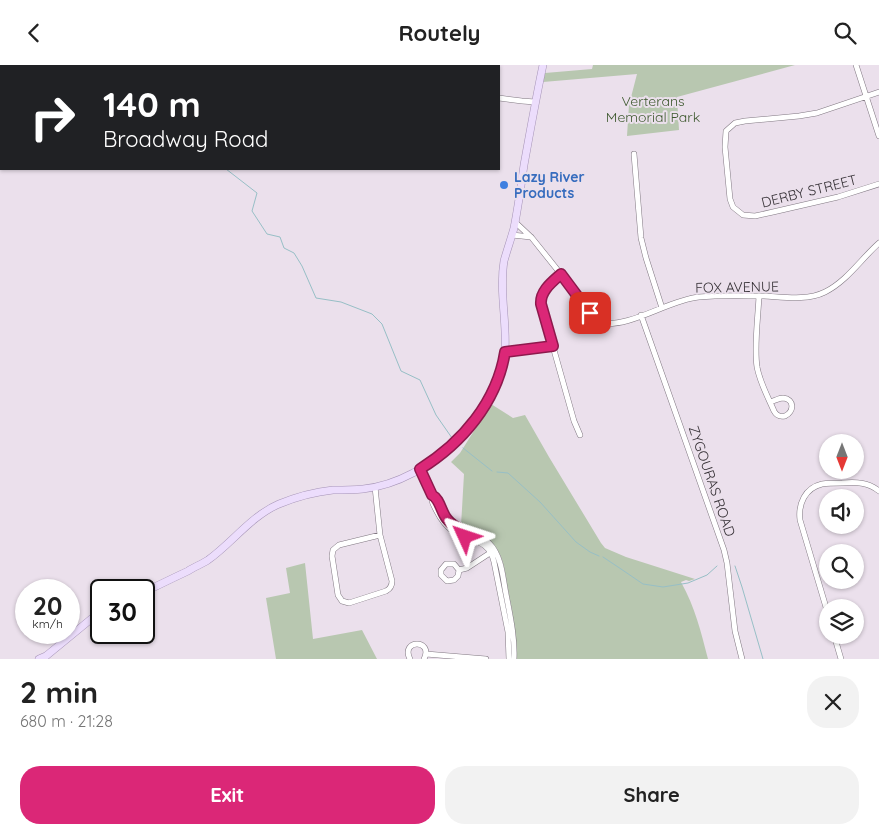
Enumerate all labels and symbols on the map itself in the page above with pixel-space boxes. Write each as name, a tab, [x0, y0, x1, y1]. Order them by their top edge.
park label: Verterans Memorial Park	[606, 92, 700, 126]
place label: Lazy River Products	[514, 168, 585, 202]
street label: DERBY STREET	[759, 170, 859, 212]
marker: Lazy River Products	[498, 179, 510, 191]
street label: FOX AVENUE	[695, 277, 779, 297]
pin	[569, 292, 611, 334]
street label: ZYGOURAS ROAD	[685, 423, 739, 539]
north arrow	[819, 434, 864, 479]
position arrow	[438, 510, 490, 562]
speed limit sign: 30	[90, 579, 155, 644]

